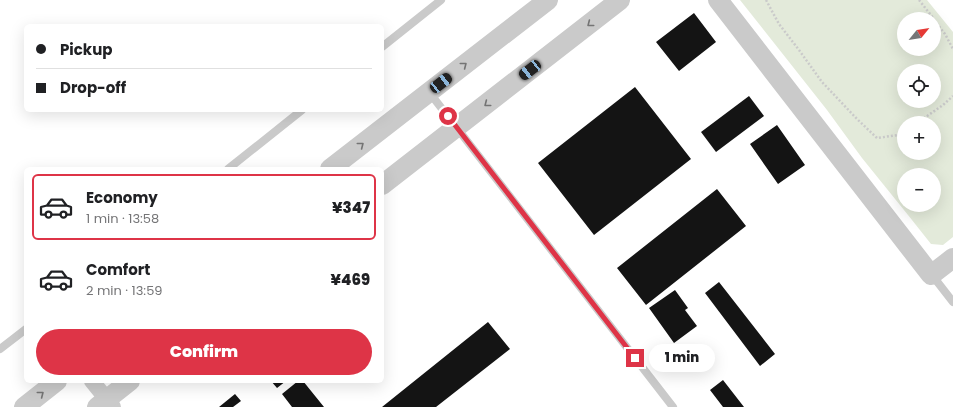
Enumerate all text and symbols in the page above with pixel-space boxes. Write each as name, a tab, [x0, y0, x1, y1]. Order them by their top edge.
north arrow	[897, 12, 941, 56]
map controls	[897, 12, 941, 212]
one-way arrow	[587, 19, 594, 26]
text: Pickup	[60, 39, 112, 60]
car	[517, 58, 543, 82]
one-way arrow	[459, 63, 466, 70]
button: locate	[897, 64, 941, 108]
car	[428, 71, 454, 95]
text: Drop-off	[60, 77, 126, 98]
one-way arrow	[484, 99, 491, 106]
route start	[439, 107, 457, 125]
button: +	[897, 116, 941, 160]
one-way arrow	[356, 143, 363, 150]
button: −	[897, 168, 941, 212]
text: Economy	[86, 187, 158, 208]
icon: car	[38, 189, 74, 225]
text: ¥347	[332, 197, 370, 218]
text: 1 min · 13:58	[86, 209, 159, 228]
text: Comfort	[86, 259, 150, 280]
icon: car	[38, 261, 74, 297]
text: ¥469	[331, 269, 370, 290]
text: 2 min · 13:59	[86, 281, 163, 300]
button: Confirm	[36, 329, 372, 375]
callout: 1 min	[649, 344, 715, 372]
text: 1 min	[665, 348, 699, 367]
route end	[626, 349, 644, 367]
one-way arrow	[36, 392, 43, 399]

